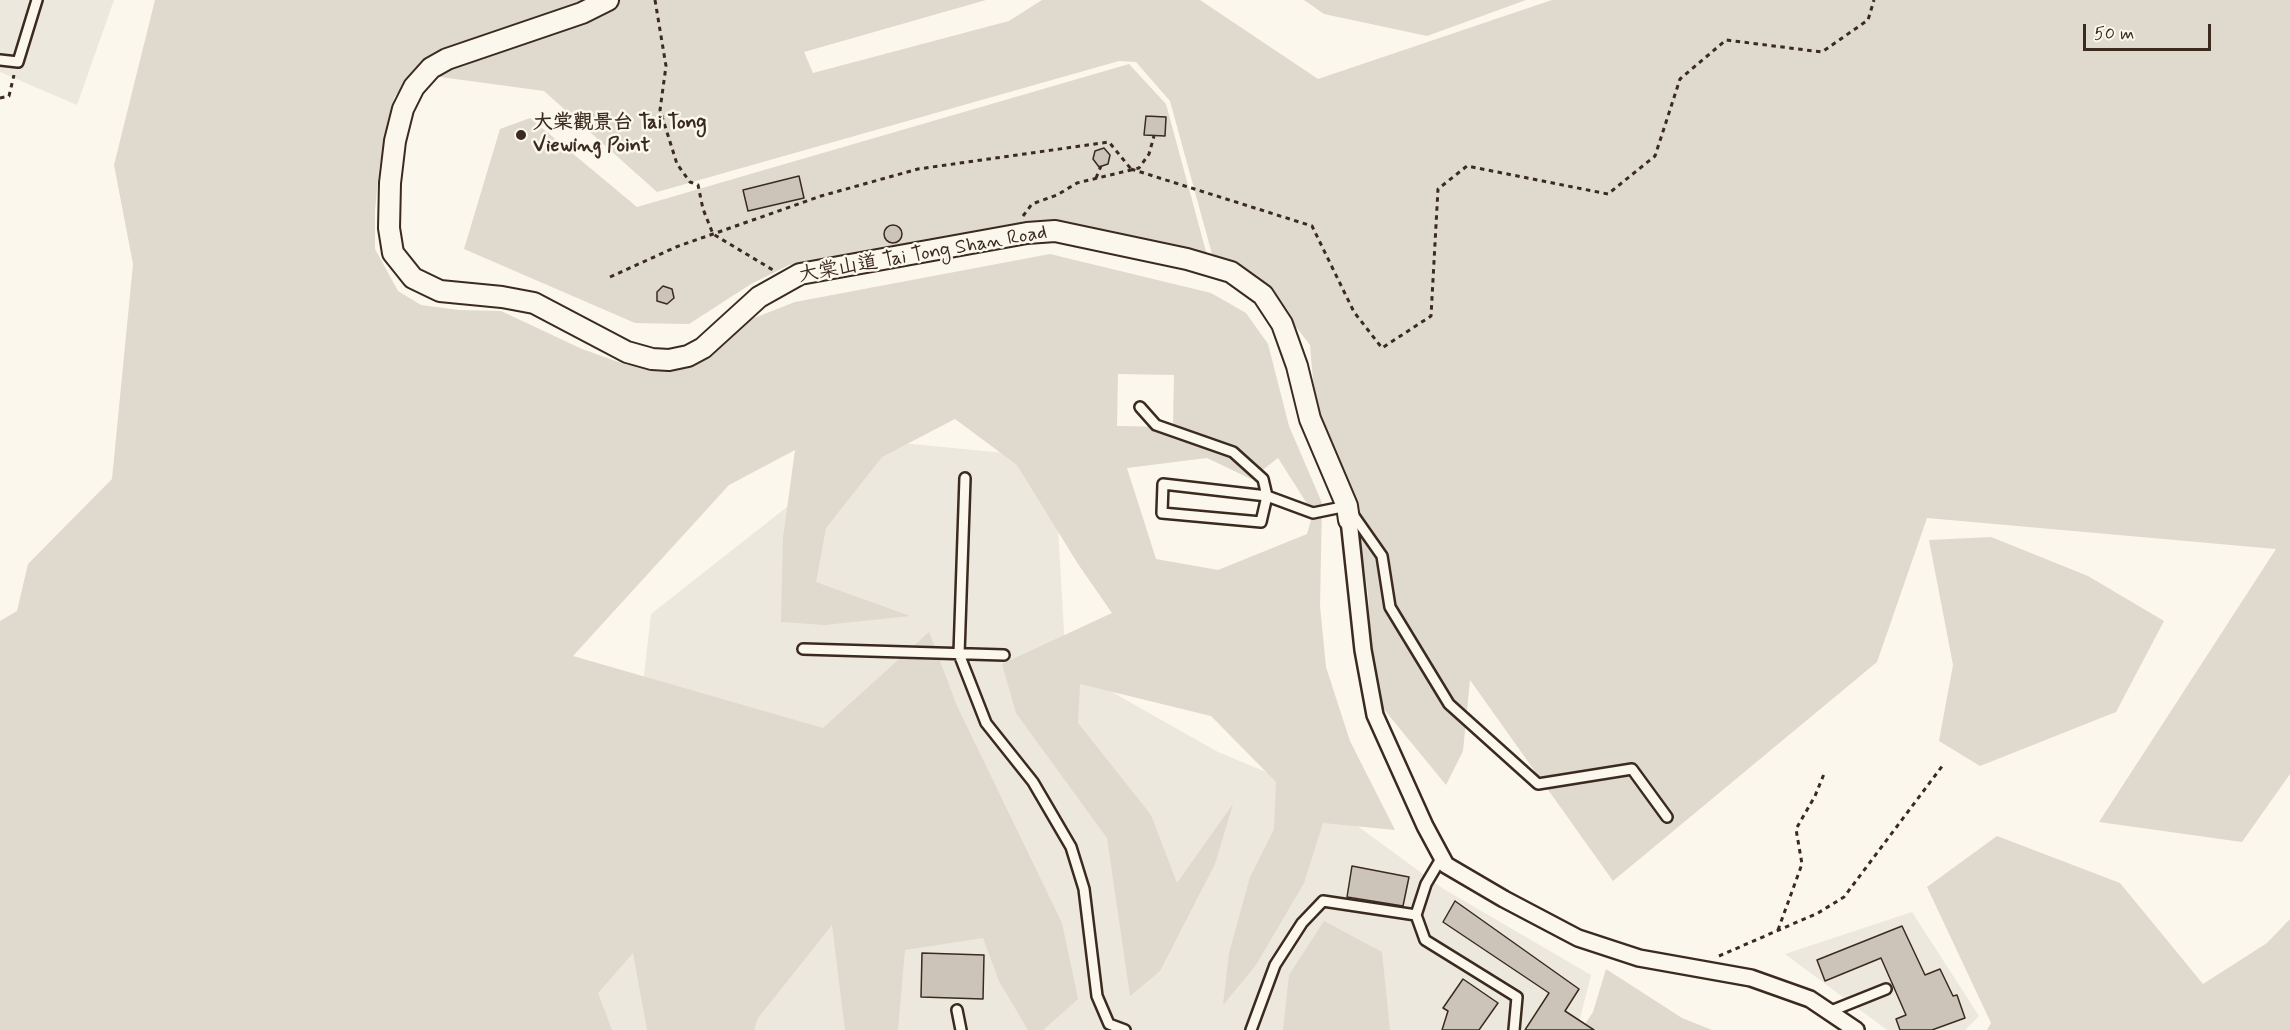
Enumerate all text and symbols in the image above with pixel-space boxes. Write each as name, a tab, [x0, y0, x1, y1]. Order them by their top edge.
scale bar	[2086, 12, 2214, 50]
text: 50 m	[2094, 22, 2134, 46]
place label: 大棠觀景台 Tai Tong Viewing Point	[533, 112, 707, 159]
marker: 大棠觀景台 Tai Tong Viewing Point	[514, 128, 528, 142]
street label: 大棠山道 Tai Tong Shan Road	[797, 221, 1049, 289]

